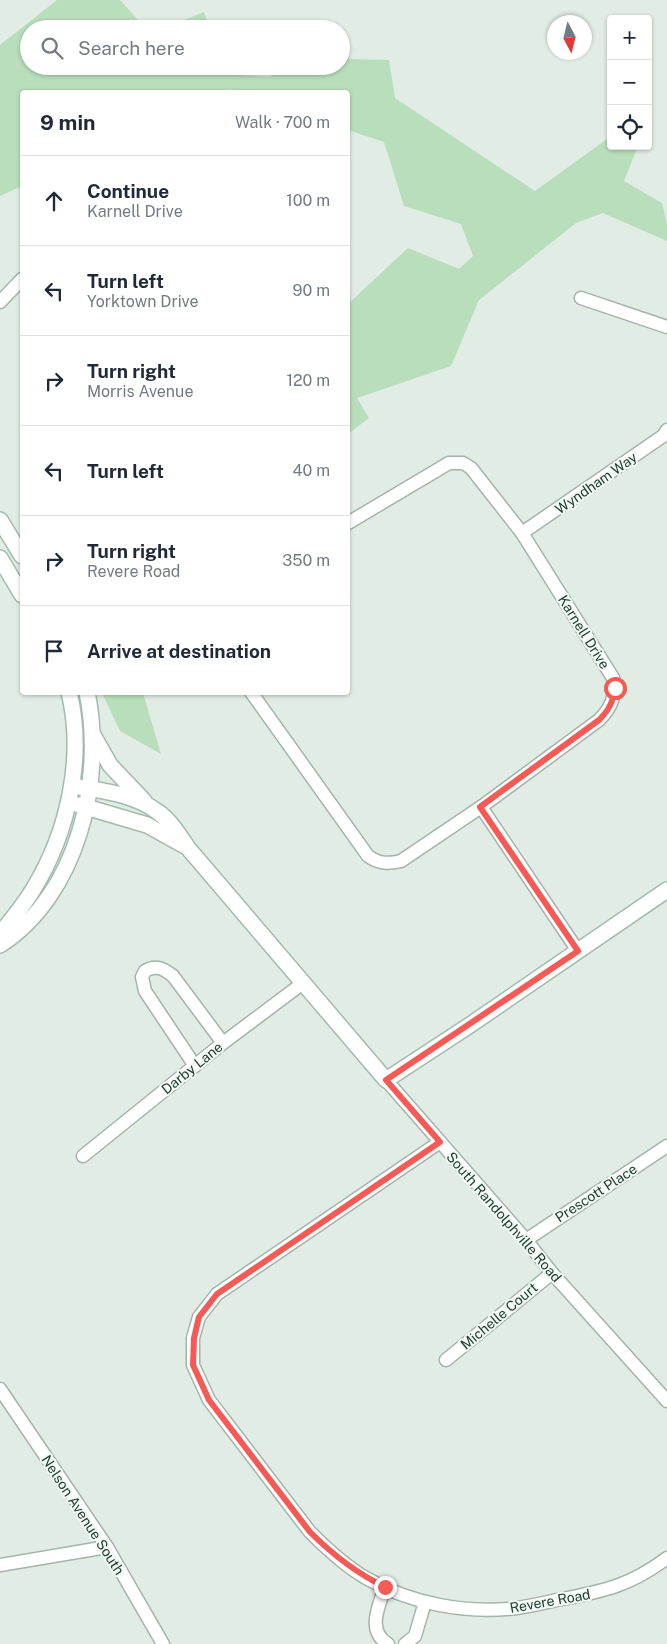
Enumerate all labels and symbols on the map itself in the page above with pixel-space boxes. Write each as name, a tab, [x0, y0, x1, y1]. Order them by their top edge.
north arrow	[547, 15, 592, 60]
street label: Wyndham Way	[552, 449, 640, 517]
street label: Karnell Drive	[555, 592, 613, 672]
route start	[604, 677, 627, 700]
street label: Darby Lane	[158, 1039, 226, 1097]
street label: South Randolphville Road	[443, 1149, 565, 1285]
street label: Prescott Place	[552, 1161, 640, 1225]
street label: Michelle Court	[457, 1279, 541, 1353]
street label: Nelson Avenue South	[38, 1452, 128, 1578]
route end	[374, 1576, 397, 1599]
street label: Revere Road	[508, 1586, 592, 1616]

